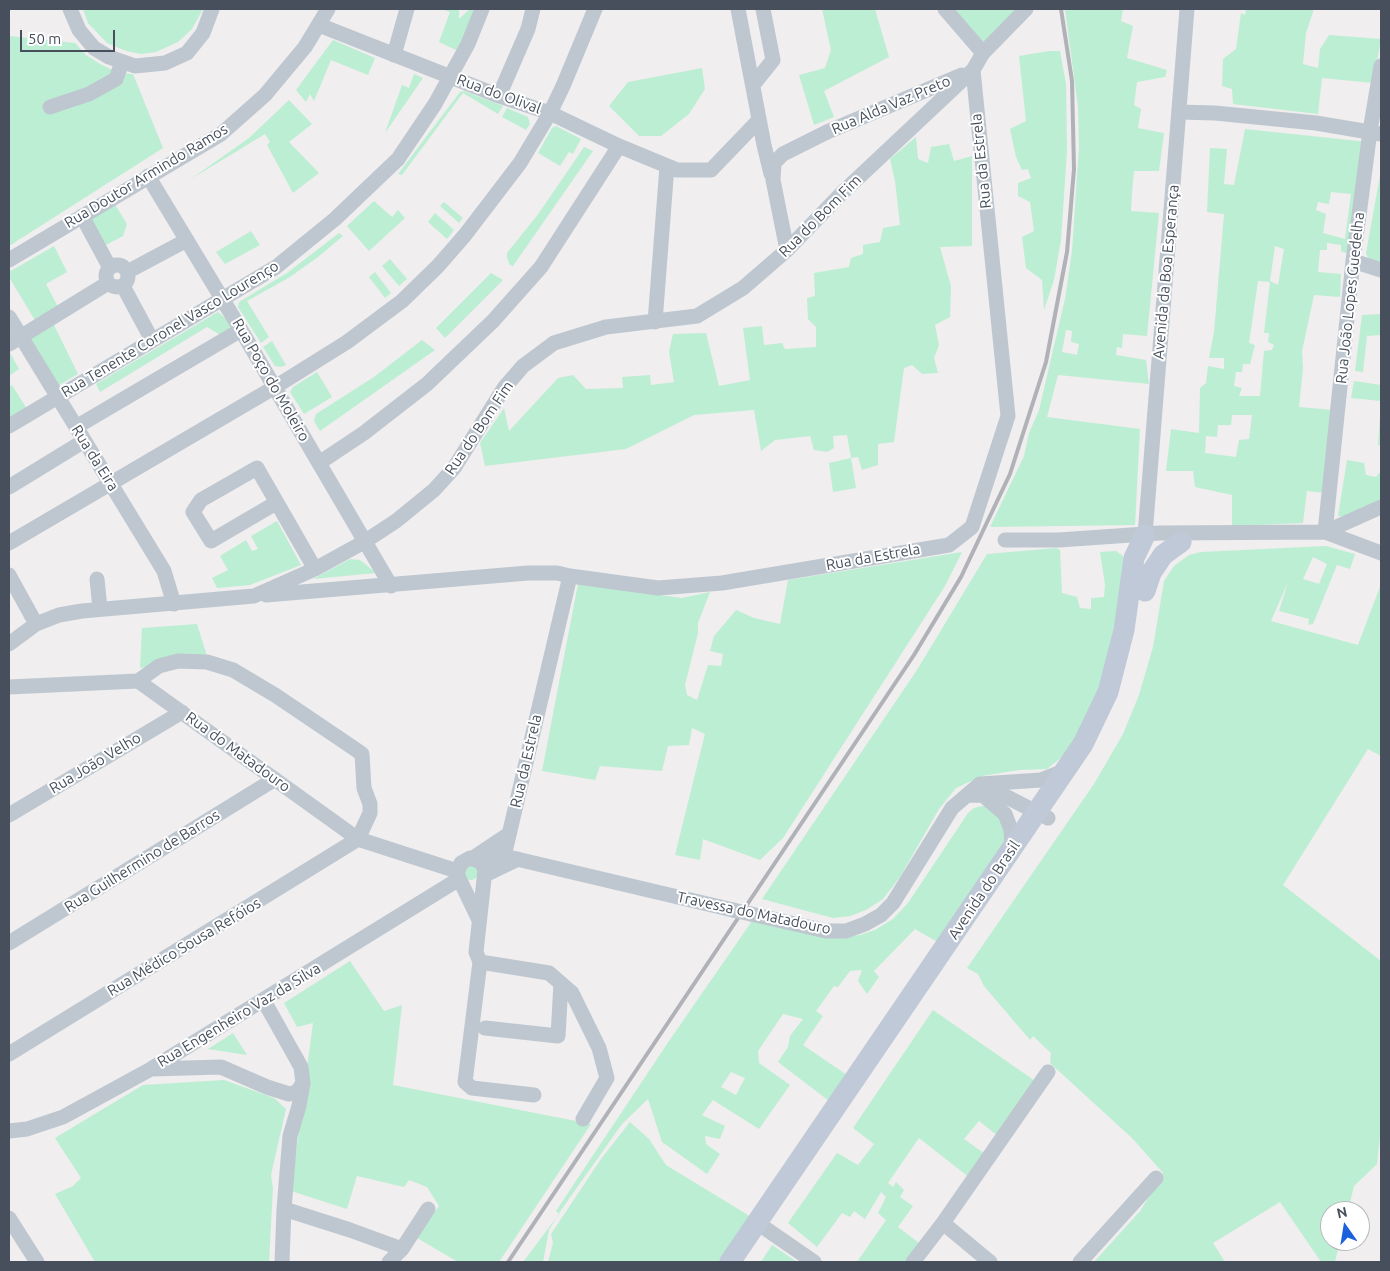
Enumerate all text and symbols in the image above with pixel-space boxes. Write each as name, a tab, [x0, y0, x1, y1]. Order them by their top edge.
scale bar	[22, 20, 118, 52]
text: 50 m	[28, 30, 61, 47]
street label: Rua do Olival	[454, 70, 544, 118]
street label: Rua Alda Vaz Preto	[829, 72, 953, 138]
street label: Rua da Estrela	[967, 113, 995, 209]
street label: Rua Doutor Armindo Ramos	[61, 120, 231, 232]
street label: Rua do Bom Fim	[775, 171, 865, 261]
street label: Avenida da Boa Esperança	[1149, 184, 1183, 360]
street label: Rua João Lopes Guedelha	[1332, 211, 1368, 385]
street label: Rua Tenente Coronel Vasco Lourenço	[58, 257, 282, 401]
street label: Rua Poço do Moleiro	[228, 315, 314, 445]
street label: Rua do Bom Fim	[441, 378, 517, 478]
street label: Rua da Eira	[68, 422, 122, 494]
street label: Rua da Estrela	[824, 540, 922, 574]
street label: Rua do Matadouro	[182, 708, 294, 796]
street label: Rua da Estrela	[506, 712, 546, 810]
street label: Rua João Velho	[46, 729, 144, 797]
street label: Rua Guilhermino de Barros	[61, 806, 223, 916]
street label: Avenida do Brasil	[944, 837, 1024, 943]
street label: Travessa do Matadouro	[675, 888, 833, 938]
street label: Rua Médico Sousa Refóios	[104, 894, 264, 1000]
street label: Rua Engenheiro Vaz da Silva	[154, 959, 324, 1071]
north arrow	[1320, 1201, 1370, 1251]
text: N	[1335, 1203, 1349, 1221]

